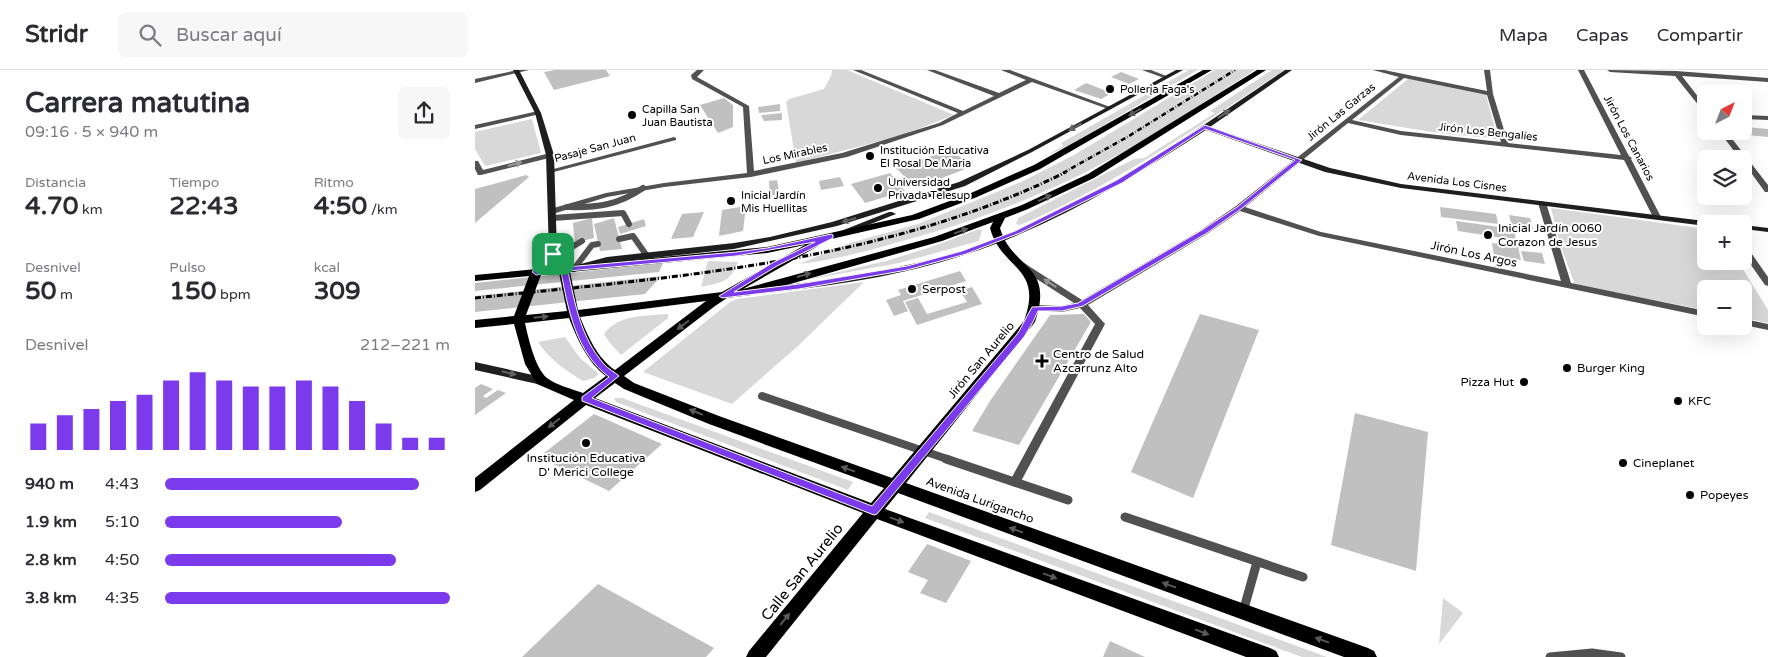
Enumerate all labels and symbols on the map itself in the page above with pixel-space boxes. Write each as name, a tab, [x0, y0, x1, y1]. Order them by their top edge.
street label: Jirón Las Garzas	[1304, 80, 1378, 144]
marker: Pollerįa Faga's	[1104, 83, 1116, 95]
place label: Pollerįa Faga's	[1120, 83, 1195, 96]
north arrow	[1697, 85, 1753, 140]
street label: Jirón Los Canarios	[1601, 93, 1657, 183]
place label: Capilla San Juan Bautista	[642, 103, 713, 129]
one-way arrow	[1129, 108, 1142, 117]
marker: Capilla San Juan Bautista	[626, 109, 638, 121]
one-way arrow	[1218, 109, 1231, 119]
street label: Jirón Los Bengalíes	[1438, 120, 1538, 144]
one-way arrow	[1068, 123, 1083, 131]
street label: Pasaje San Juan	[553, 131, 637, 165]
street label: Los Mirables	[761, 141, 829, 167]
place label: Institución Educativa El Rosal De Maria	[880, 144, 989, 170]
marker: Institución Educativa El Rosal De Maria	[864, 150, 876, 162]
one-way arrow	[508, 160, 523, 168]
street label: Avenida Los Cisnes	[1406, 169, 1508, 195]
place label: Universidad Privada Telesup	[888, 176, 970, 202]
marker: Universidad Privada Telesup	[872, 182, 884, 194]
place label: Inicial Jardín Mis Huellitas	[741, 189, 807, 215]
one-way arrow	[1037, 194, 1052, 202]
marker: Inicial Jardín Mis Huellitas	[725, 195, 737, 207]
one-way arrow	[841, 217, 856, 225]
place label: Inicial Jardín 0060 Corazon de Jesus	[1498, 221, 1602, 249]
one-way arrow	[953, 227, 968, 234]
marker: Inicial Jardín 0060 Corazon de Jesus	[1482, 229, 1494, 241]
pin	[532, 233, 574, 275]
street label: Jirón Los Argos	[1430, 238, 1519, 270]
one-way arrow	[797, 270, 812, 278]
one-way arrow	[1044, 278, 1057, 288]
place label: Serpost	[922, 282, 966, 296]
marker: Serpost	[906, 283, 918, 295]
one-way arrow	[533, 313, 549, 321]
one-way arrow	[677, 319, 690, 330]
street label: Jirón San Aurelio	[945, 319, 1017, 401]
place label: Centro de Salud Azcarrunz Alto	[1053, 347, 1144, 375]
marker: Centro de Salud Azcarrunz Alto	[1035, 354, 1049, 368]
place label: Burger King	[1577, 361, 1645, 375]
marker: Burger King	[1561, 362, 1573, 374]
one-way arrow	[501, 369, 516, 377]
place label: Pizza Hut	[1460, 375, 1514, 389]
marker: Pizza Hut	[1518, 376, 1530, 388]
place label: KFC	[1688, 394, 1711, 408]
marker: KFC	[1672, 395, 1684, 407]
one-way arrow	[689, 408, 703, 416]
one-way arrow	[548, 418, 561, 429]
marker: Institución Educativa D' Merici College	[580, 437, 592, 449]
place label: Institución Educativa D' Merici College	[527, 451, 645, 479]
place label: Cineplanet	[1633, 456, 1695, 470]
marker: Cineplanet	[1617, 457, 1629, 469]
one-way arrow	[841, 464, 856, 472]
street label: Avenida Lurigancho	[924, 474, 1036, 526]
place label: Popeyes	[1700, 488, 1749, 502]
marker: Popeyes	[1684, 489, 1696, 501]
one-way arrow	[890, 517, 905, 524]
street label: Calle San Aurelio	[757, 520, 847, 624]
one-way arrow	[1009, 526, 1024, 533]
one-way arrow	[1043, 572, 1058, 580]
one-way arrow	[1161, 581, 1176, 589]
one-way arrow	[780, 613, 791, 626]
one-way arrow	[1195, 629, 1210, 636]
one-way arrow	[1314, 636, 1329, 644]

